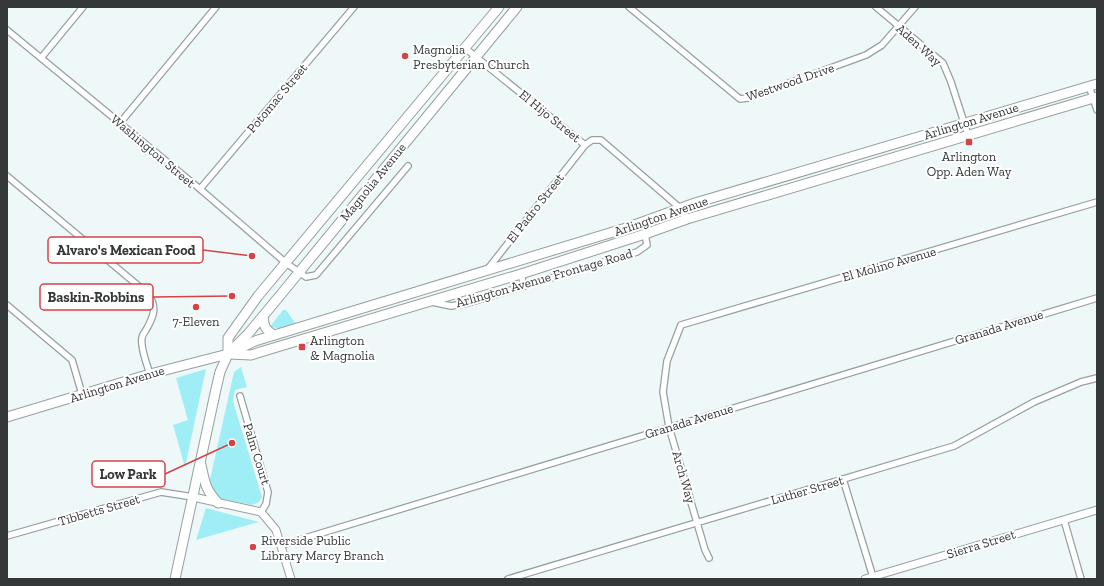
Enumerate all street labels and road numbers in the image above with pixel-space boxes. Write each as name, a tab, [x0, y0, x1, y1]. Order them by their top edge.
street label: Aden Way	[893, 21, 945, 69]
street label: Potomac Street	[244, 60, 311, 136]
street label: Westwood Drive	[744, 60, 836, 104]
street label: El Hijo Street	[516, 87, 584, 146]
street label: Arlington Avenue	[922, 99, 1020, 143]
street label: Washington Street	[108, 111, 198, 191]
street label: Magnolia Avenue	[337, 140, 409, 224]
street label: El Padro Street	[503, 170, 567, 246]
street label: Arlington Avenue	[612, 193, 710, 239]
street label: El Molino Avenue	[840, 243, 938, 285]
street label: Arlington Avenue Frontage Road	[454, 246, 634, 310]
street label: Granada Avenue	[953, 306, 1045, 348]
street label: Arlington Avenue	[68, 362, 166, 406]
street label: Granada Avenue	[643, 400, 735, 442]
street label: Palm Court	[240, 421, 274, 487]
street label: Arch Way	[669, 449, 699, 505]
street label: Luther Street	[769, 472, 845, 508]
street label: Tibbetts Street	[56, 491, 142, 529]
street label: Sierra Street	[945, 526, 1017, 562]

